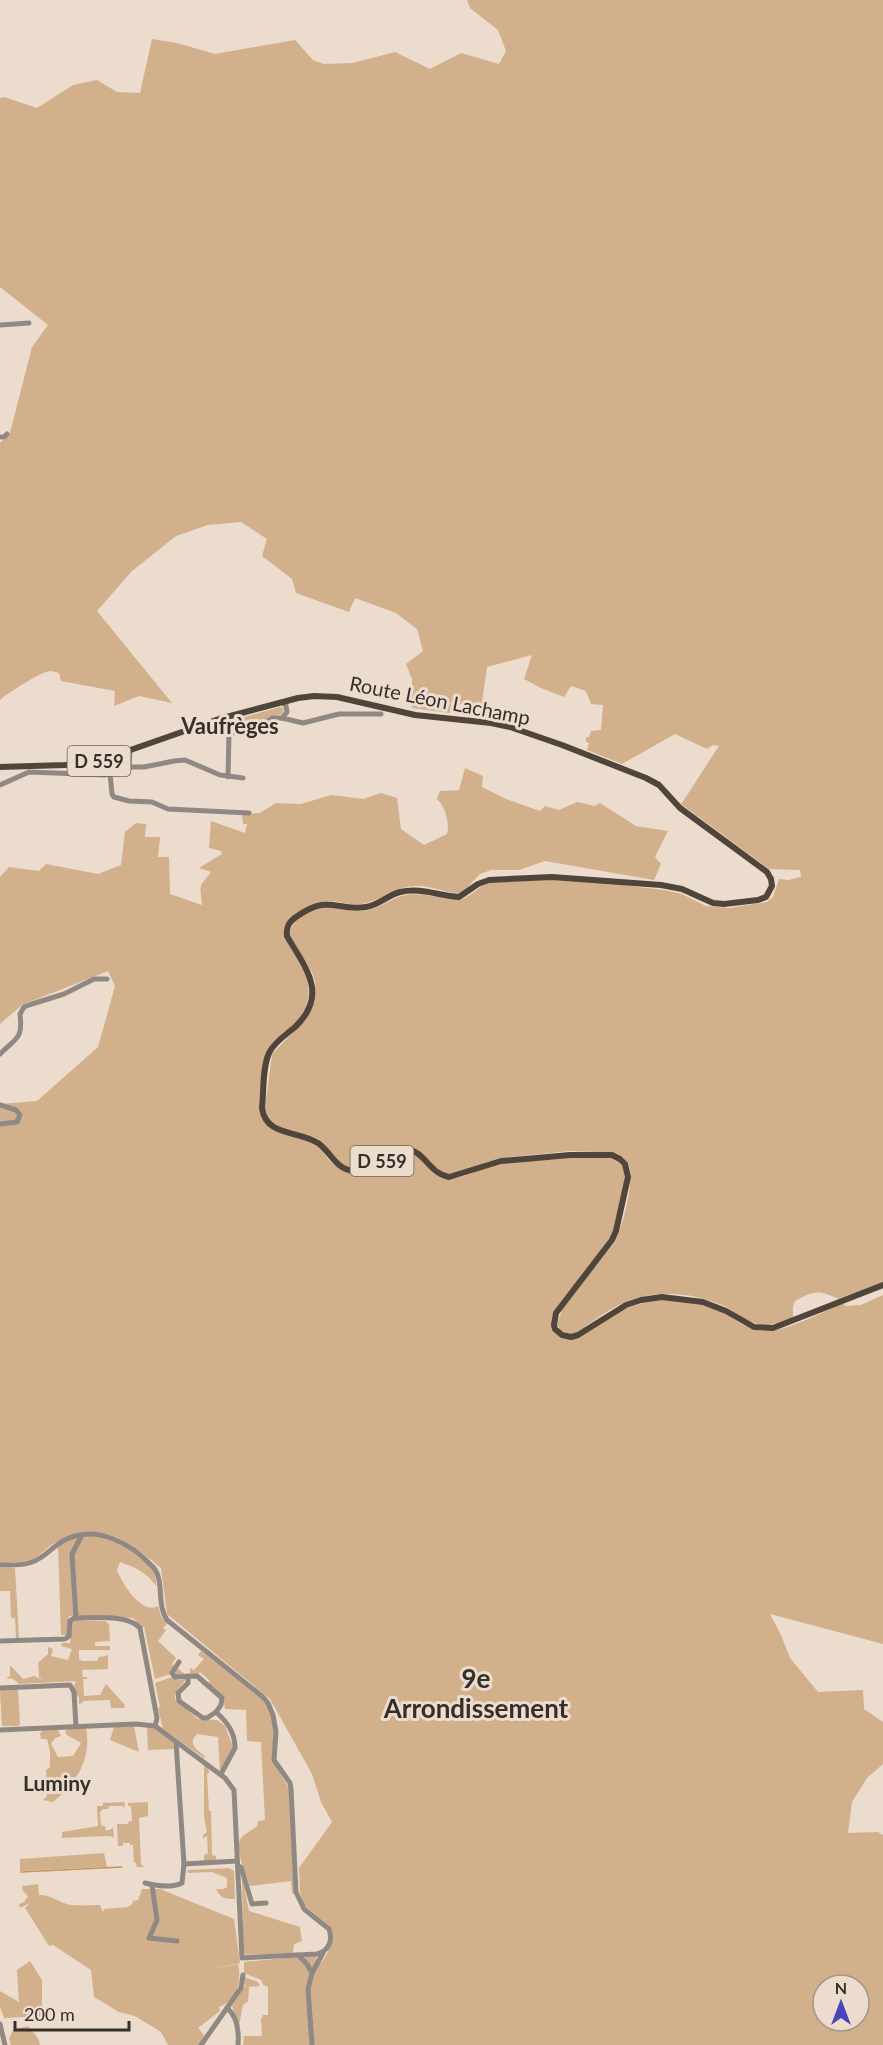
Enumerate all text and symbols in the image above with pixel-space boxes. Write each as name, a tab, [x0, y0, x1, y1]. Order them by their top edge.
street label: Route Léon Lachamp	[348, 671, 532, 729]
district label: Vaufrèges	[180, 712, 279, 739]
road number: D 559	[68, 746, 130, 776]
road number: D 559	[350, 1146, 413, 1176]
district label: 9e Arrondissement	[383, 1662, 569, 1724]
district label: Luminy	[23, 1770, 92, 1795]
north arrow	[811, 1973, 871, 2033]
text: N	[835, 1978, 847, 1997]
scale bar	[15, 1994, 129, 2032]
text: 200 m	[24, 2003, 75, 2025]

